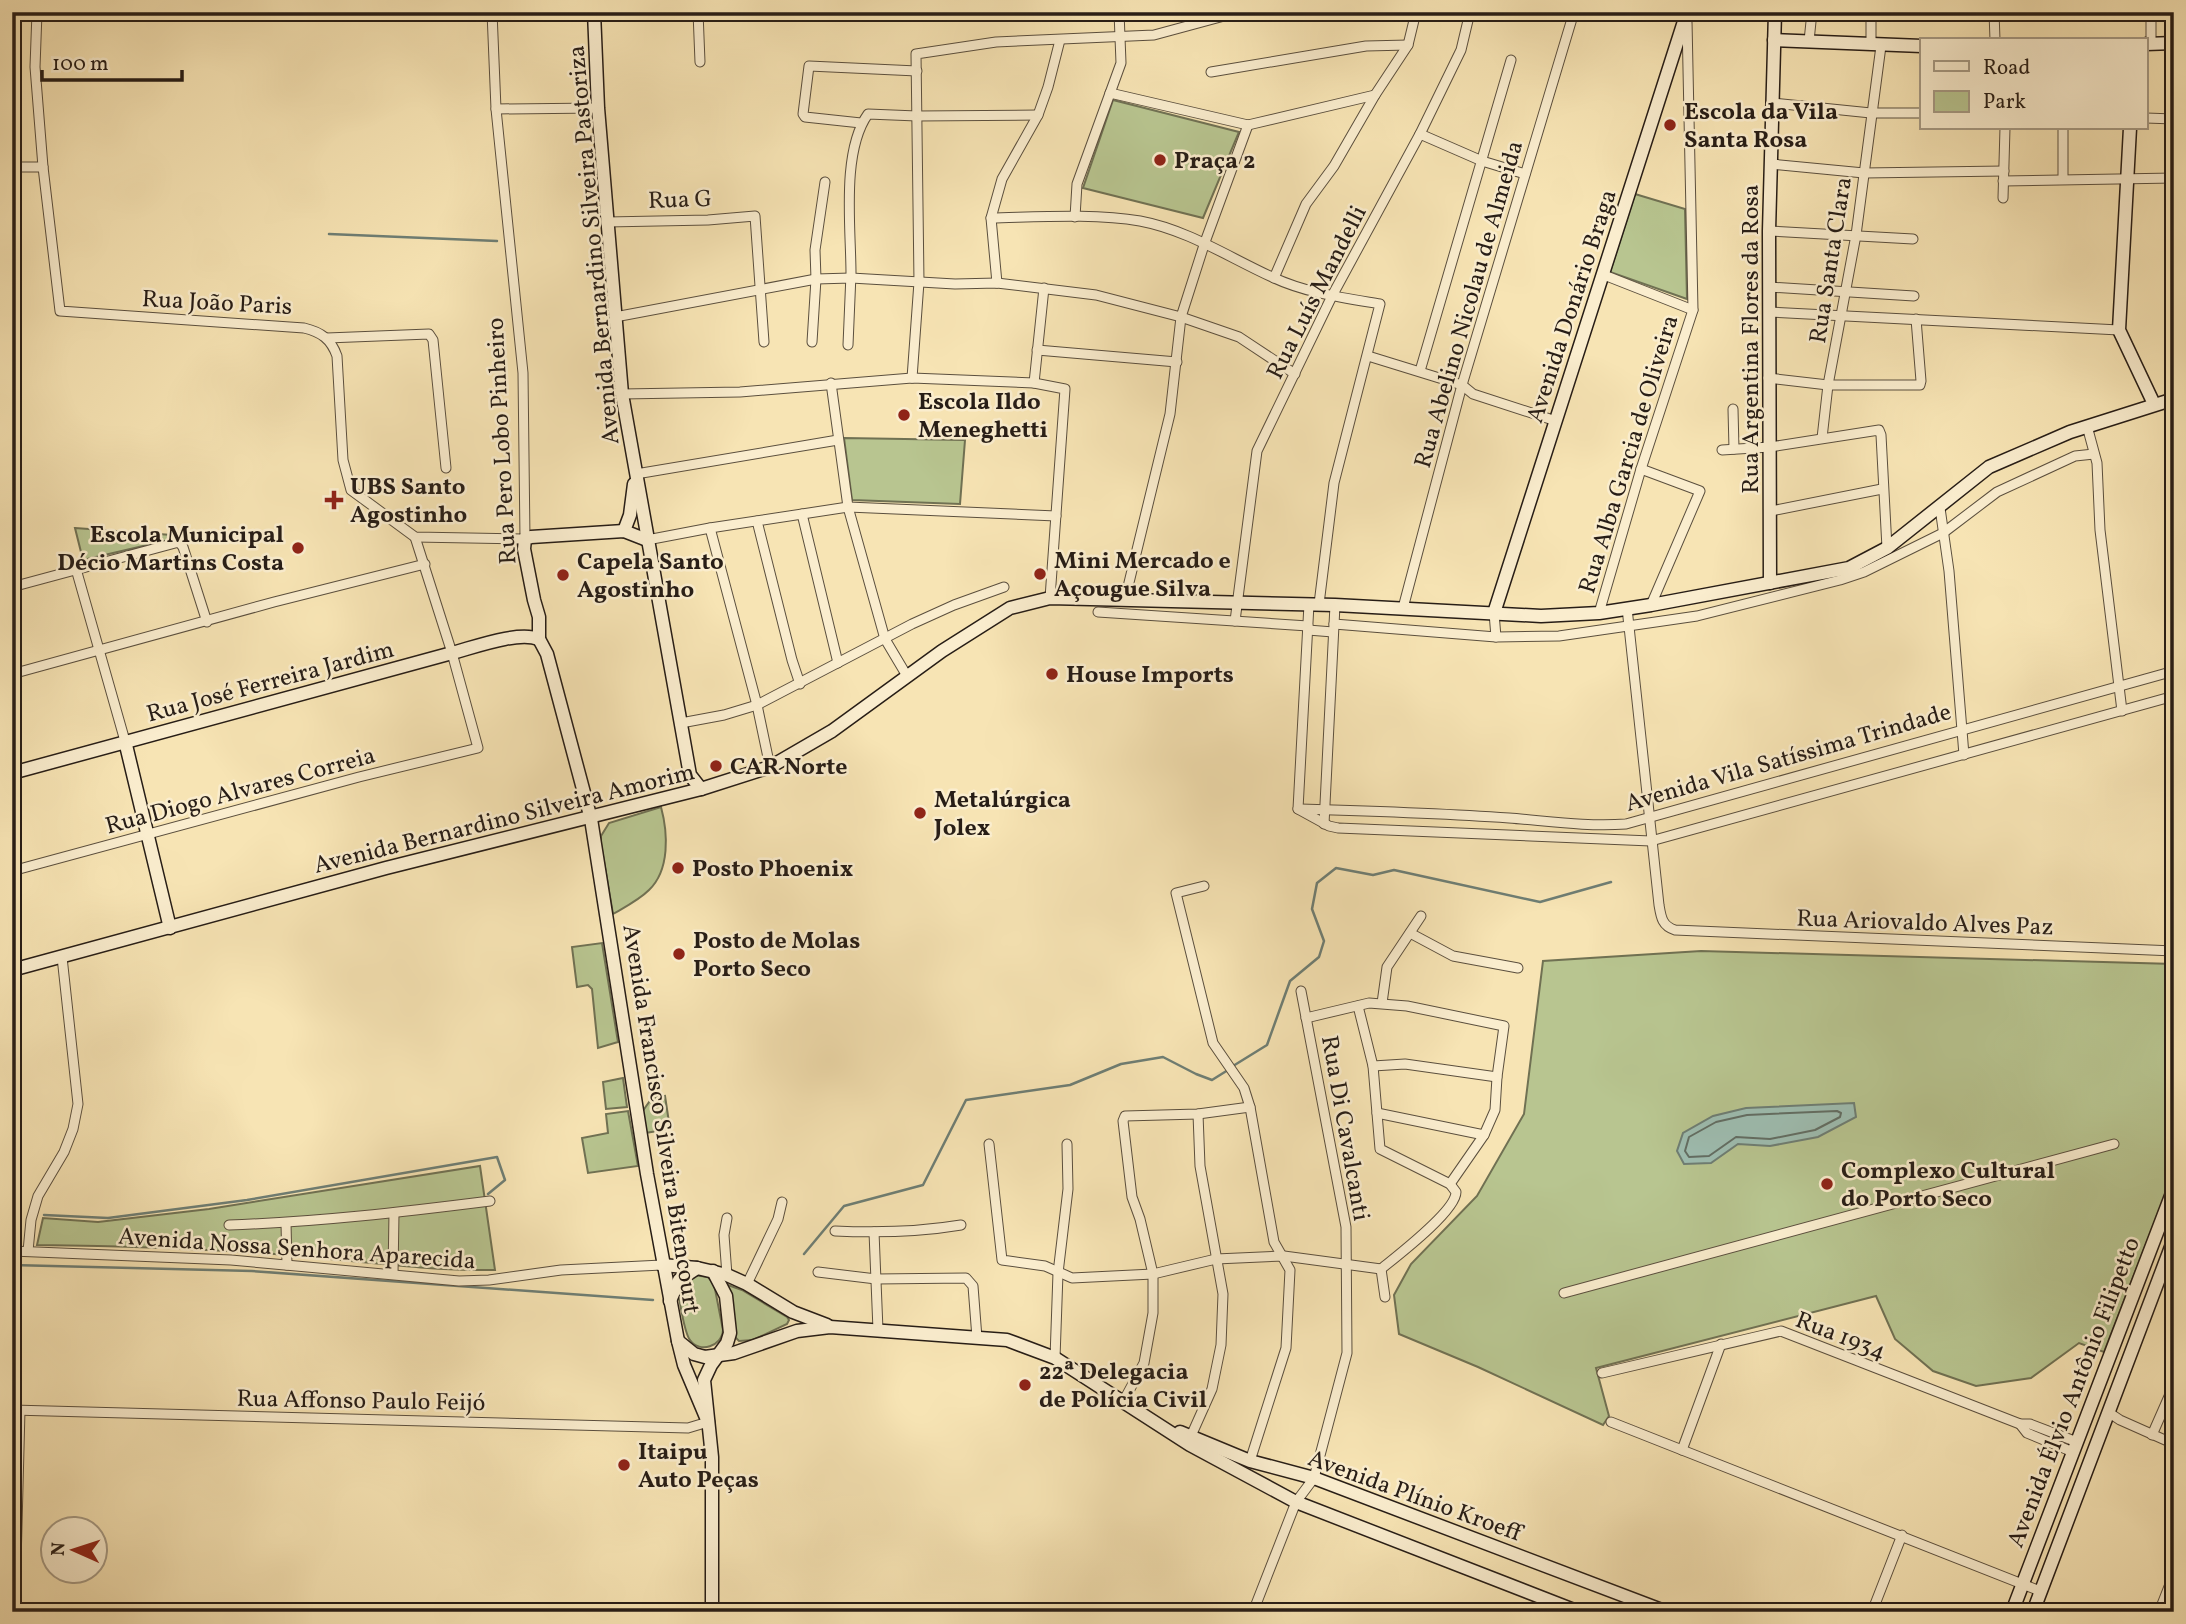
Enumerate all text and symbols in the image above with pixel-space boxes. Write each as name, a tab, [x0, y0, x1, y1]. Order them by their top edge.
scale bar	[42, 38, 182, 82]
legend	[1920, 38, 2148, 130]
street label: Avenida Bernardino Silveira Pastoriza	[561, 44, 629, 446]
text: 100 m	[52, 50, 109, 79]
text: Road	[1983, 54, 2030, 83]
text: Park	[1983, 88, 2026, 117]
place label: Escola da Vila Santa Rosa	[1684, 96, 1838, 158]
marker: Escola da Vila Santa Rosa	[1662, 117, 1678, 133]
street label: Rua Abelino Nicolau de Almeida	[1407, 137, 1533, 472]
place label: Praça 2	[1174, 145, 1255, 179]
marker: Praça 2	[1152, 152, 1168, 168]
street label: Rua Santa Clara	[1802, 175, 1862, 346]
street label: Rua G	[647, 183, 713, 219]
street label: Rua Argentina Flores da Rosa	[1735, 184, 1769, 494]
street label: Avenida Donário Braga	[1519, 185, 1627, 428]
street label: Rua Luís Mandelli	[1259, 200, 1376, 386]
street label: Rua João Paris	[141, 283, 293, 325]
street label: Rua Alba Garcia de Oliveira	[1571, 311, 1689, 598]
street label: Rua Pero Lobo Pinheiro	[480, 317, 526, 565]
place label: Escola Ildo Meneghetti	[918, 386, 1048, 448]
marker: Escola Ildo Meneghetti	[896, 407, 912, 423]
place label: UBS Santo Agostinho	[350, 471, 467, 533]
marker: UBS Santo Agostinho	[324, 490, 344, 510]
place label: Escola Municipal Décio Martins Costa	[57, 519, 284, 581]
marker: Escola Municipal Décio Martins Costa	[290, 540, 306, 556]
place label: Mini Mercado e Açougue Silva	[1054, 545, 1231, 607]
place label: Capela Santo Agostinho	[577, 546, 724, 608]
marker: Mini Mercado e Açougue Silva	[1032, 566, 1048, 582]
marker: Capela Santo Agostinho	[555, 567, 571, 583]
street label: Rua José Ferreira Jardim	[143, 634, 398, 732]
place label: House Imports	[1066, 659, 1234, 693]
marker: House Imports	[1044, 666, 1060, 682]
street label: Avenida Vila Satíssima Trindade	[1622, 696, 1955, 822]
street label: Rua Diogo Alvares Correia	[102, 739, 379, 844]
place label: CAR Norte	[730, 751, 848, 785]
street label: Avenida Bernardino Silveira Amorim	[310, 756, 698, 884]
marker: CAR Norte	[708, 758, 724, 774]
place label: Metalúrgica Jolex	[933, 784, 1071, 846]
marker: Metalúrgica Jolex	[912, 805, 928, 821]
place label: Posto Phoenix	[692, 853, 853, 887]
marker: Posto Phoenix	[670, 860, 686, 876]
street label: Rua Ariovaldo Alves Paz	[1796, 903, 2054, 945]
street label: Avenida Francisco Silveira Bitencourt	[612, 922, 708, 1316]
place label: Posto de Molas Porto Seco	[693, 925, 860, 987]
marker: Posto de Molas Porto Seco	[671, 946, 687, 962]
street label: Rua Di Cavalcanti	[1311, 1033, 1377, 1224]
place label: Complexo Cultural do Porto Seco	[1841, 1155, 2055, 1217]
marker: Complexo Cultural do Porto Seco	[1819, 1176, 1835, 1192]
street label: Avenida Nossa Senhora Aparecida	[117, 1221, 477, 1279]
street label: Avenida Élvio Antônio Filipetto	[2000, 1233, 2150, 1553]
street label: Rua 1934	[1790, 1304, 1891, 1370]
place label: 22ª Delegacia de Polícia Civil	[1039, 1356, 1207, 1418]
marker: 22ª Delegacia de Polícia Civil	[1017, 1377, 1033, 1393]
street label: Rua Affonso Paulo Feijó	[236, 1383, 486, 1421]
place label: Itaipu Auto Peças	[638, 1436, 759, 1498]
street label: Avenida Plínio Kroeff	[1303, 1442, 1528, 1552]
marker: Itaipu Auto Peças	[616, 1457, 632, 1473]
north arrow	[38, 1516, 108, 1586]
text: N	[46, 1541, 72, 1557]

